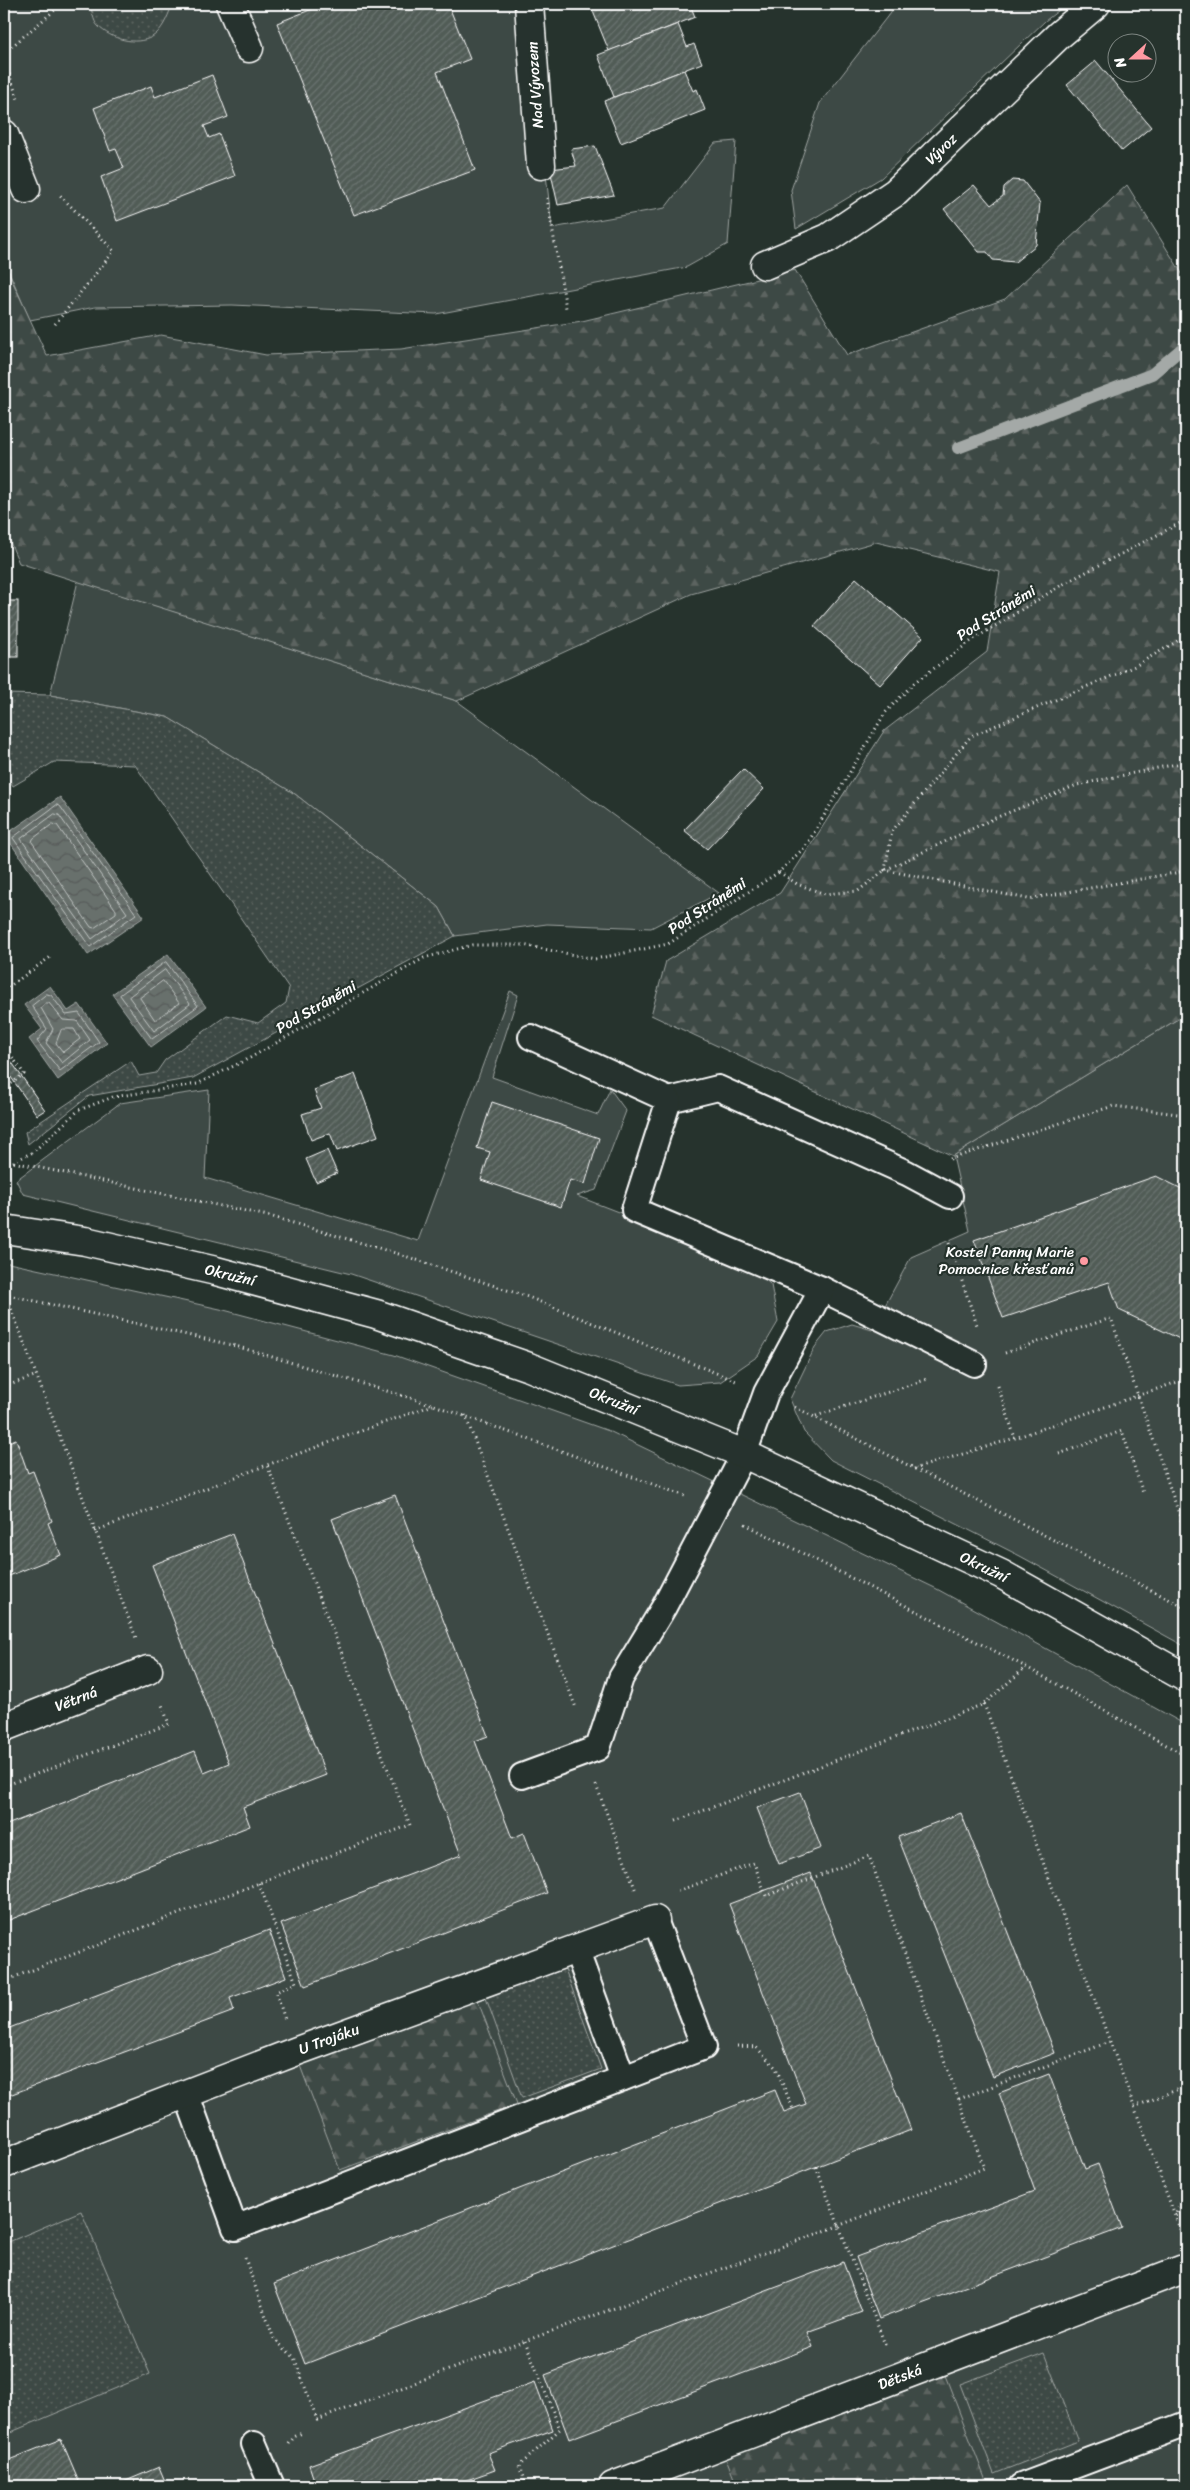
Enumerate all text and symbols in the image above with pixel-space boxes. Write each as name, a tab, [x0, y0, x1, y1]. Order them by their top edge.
north arrow	[1108, 32, 1158, 82]
street label: Nad Vývozem	[519, 40, 551, 129]
text: N	[1107, 53, 1134, 72]
street label: Vývoz	[919, 126, 964, 171]
street label: Pod Stráněmi	[951, 578, 1042, 648]
street label: Pod Stráněmi	[662, 870, 752, 941]
street label: Pod Stráněmi	[271, 973, 362, 1041]
place label: Kostel Panny Marie Pomocnice křesťanů	[938, 1239, 1074, 1282]
marker: Kostel Panny Marie Pomocnice křesťanů	[1078, 1255, 1090, 1267]
street label: Okružní	[202, 1256, 260, 1294]
street label: Okružní	[585, 1379, 644, 1423]
street label: Okružní	[955, 1544, 1014, 1591]
street label: Větrná	[51, 1679, 102, 1719]
street label: U Trojáku	[295, 2016, 363, 2062]
street label: Dětská	[874, 2357, 926, 2397]

